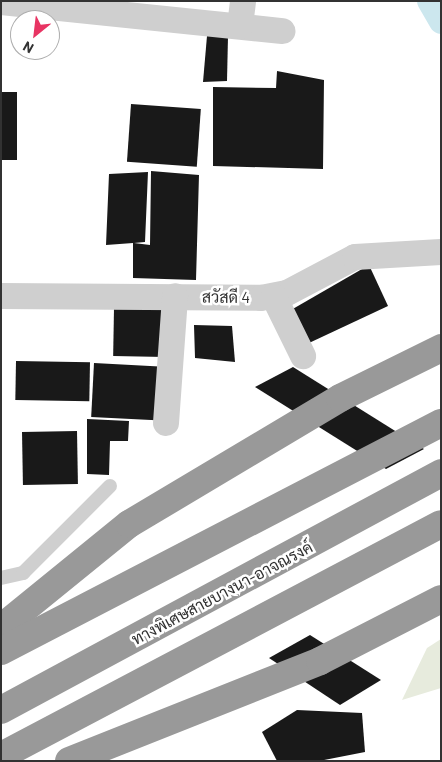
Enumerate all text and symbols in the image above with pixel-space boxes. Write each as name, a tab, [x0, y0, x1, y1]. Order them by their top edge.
north arrow	[10, 10, 60, 60]
text: N	[20, 38, 36, 57]
street label: สวัสดี 4	[202, 287, 250, 307]
street label: ทางพิเศษสายบางนา-อาจณรงค์	[128, 537, 316, 649]

